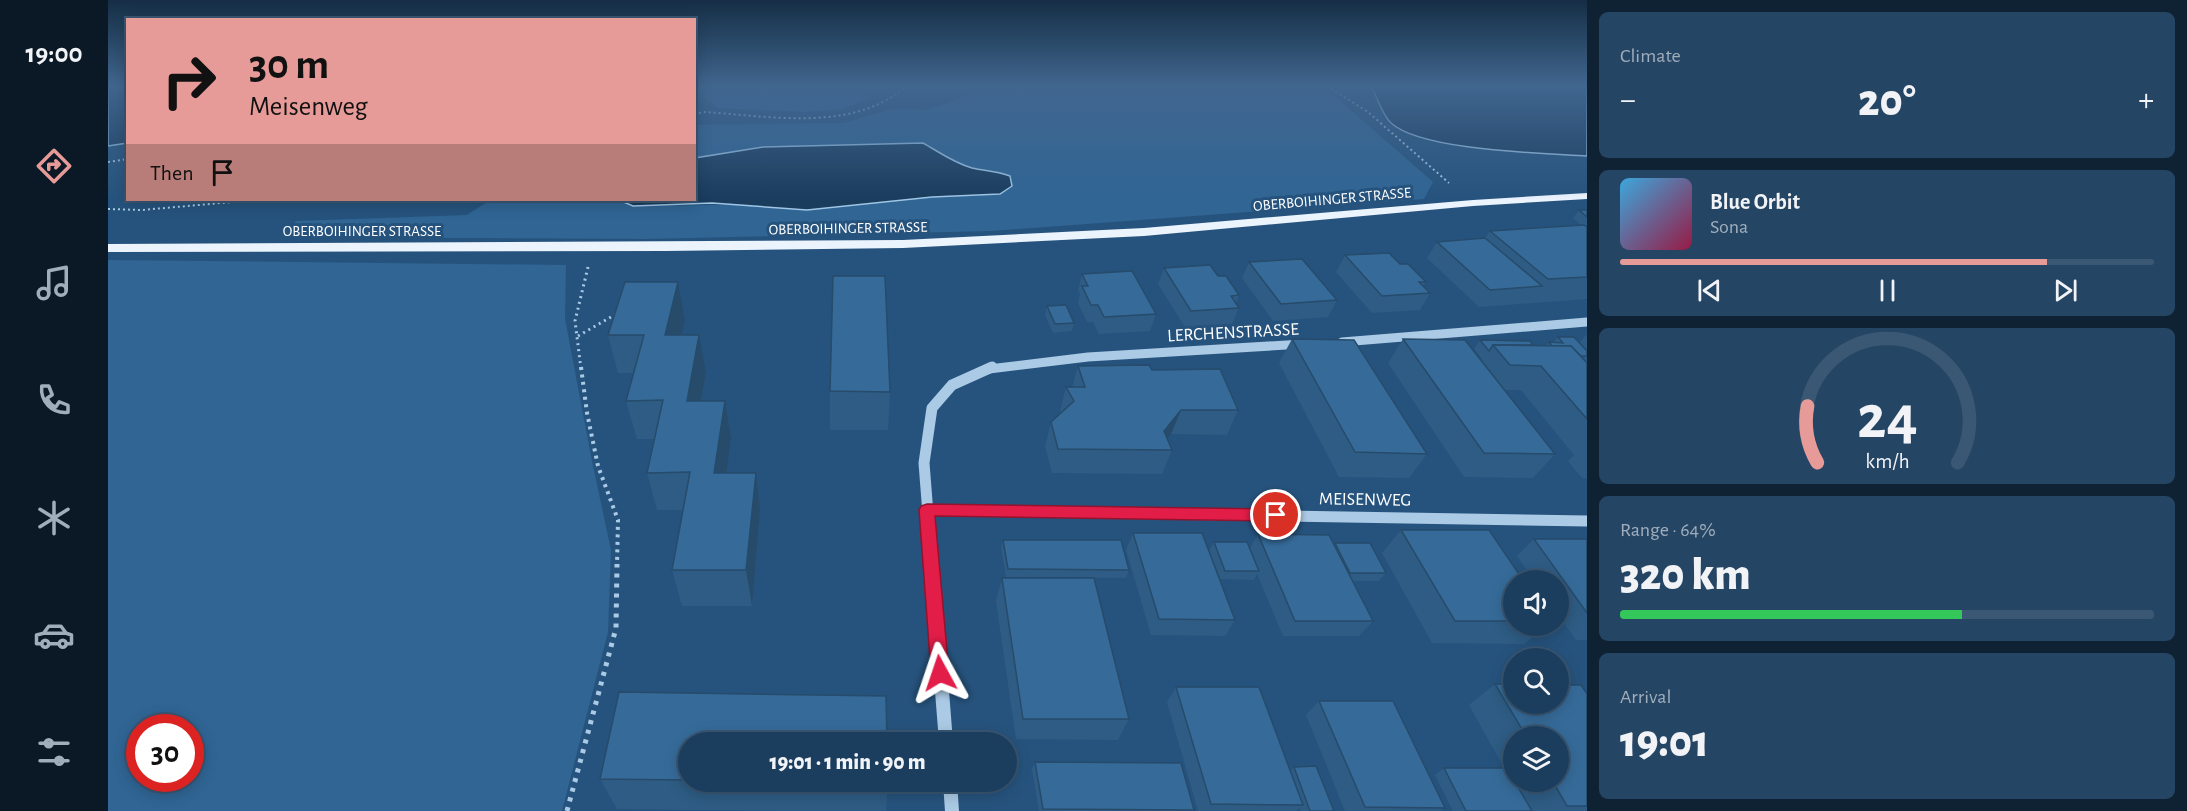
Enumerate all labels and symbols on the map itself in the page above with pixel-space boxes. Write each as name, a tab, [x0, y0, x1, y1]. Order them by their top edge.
street label: OBERBOIHINGER STRASSE	[1252, 185, 1412, 214]
street label: OBERBOIHINGER STRASSE	[769, 220, 927, 237]
street label: OBERBOIHINGER STRASSE	[283, 224, 441, 239]
street label: LERCHENSTRASSE	[1167, 321, 1300, 345]
pin	[1250, 489, 1301, 540]
street label: MEISENWEG	[1319, 490, 1411, 510]
position arrow	[908, 641, 972, 705]
speed limit sign: 30	[126, 714, 204, 792]

